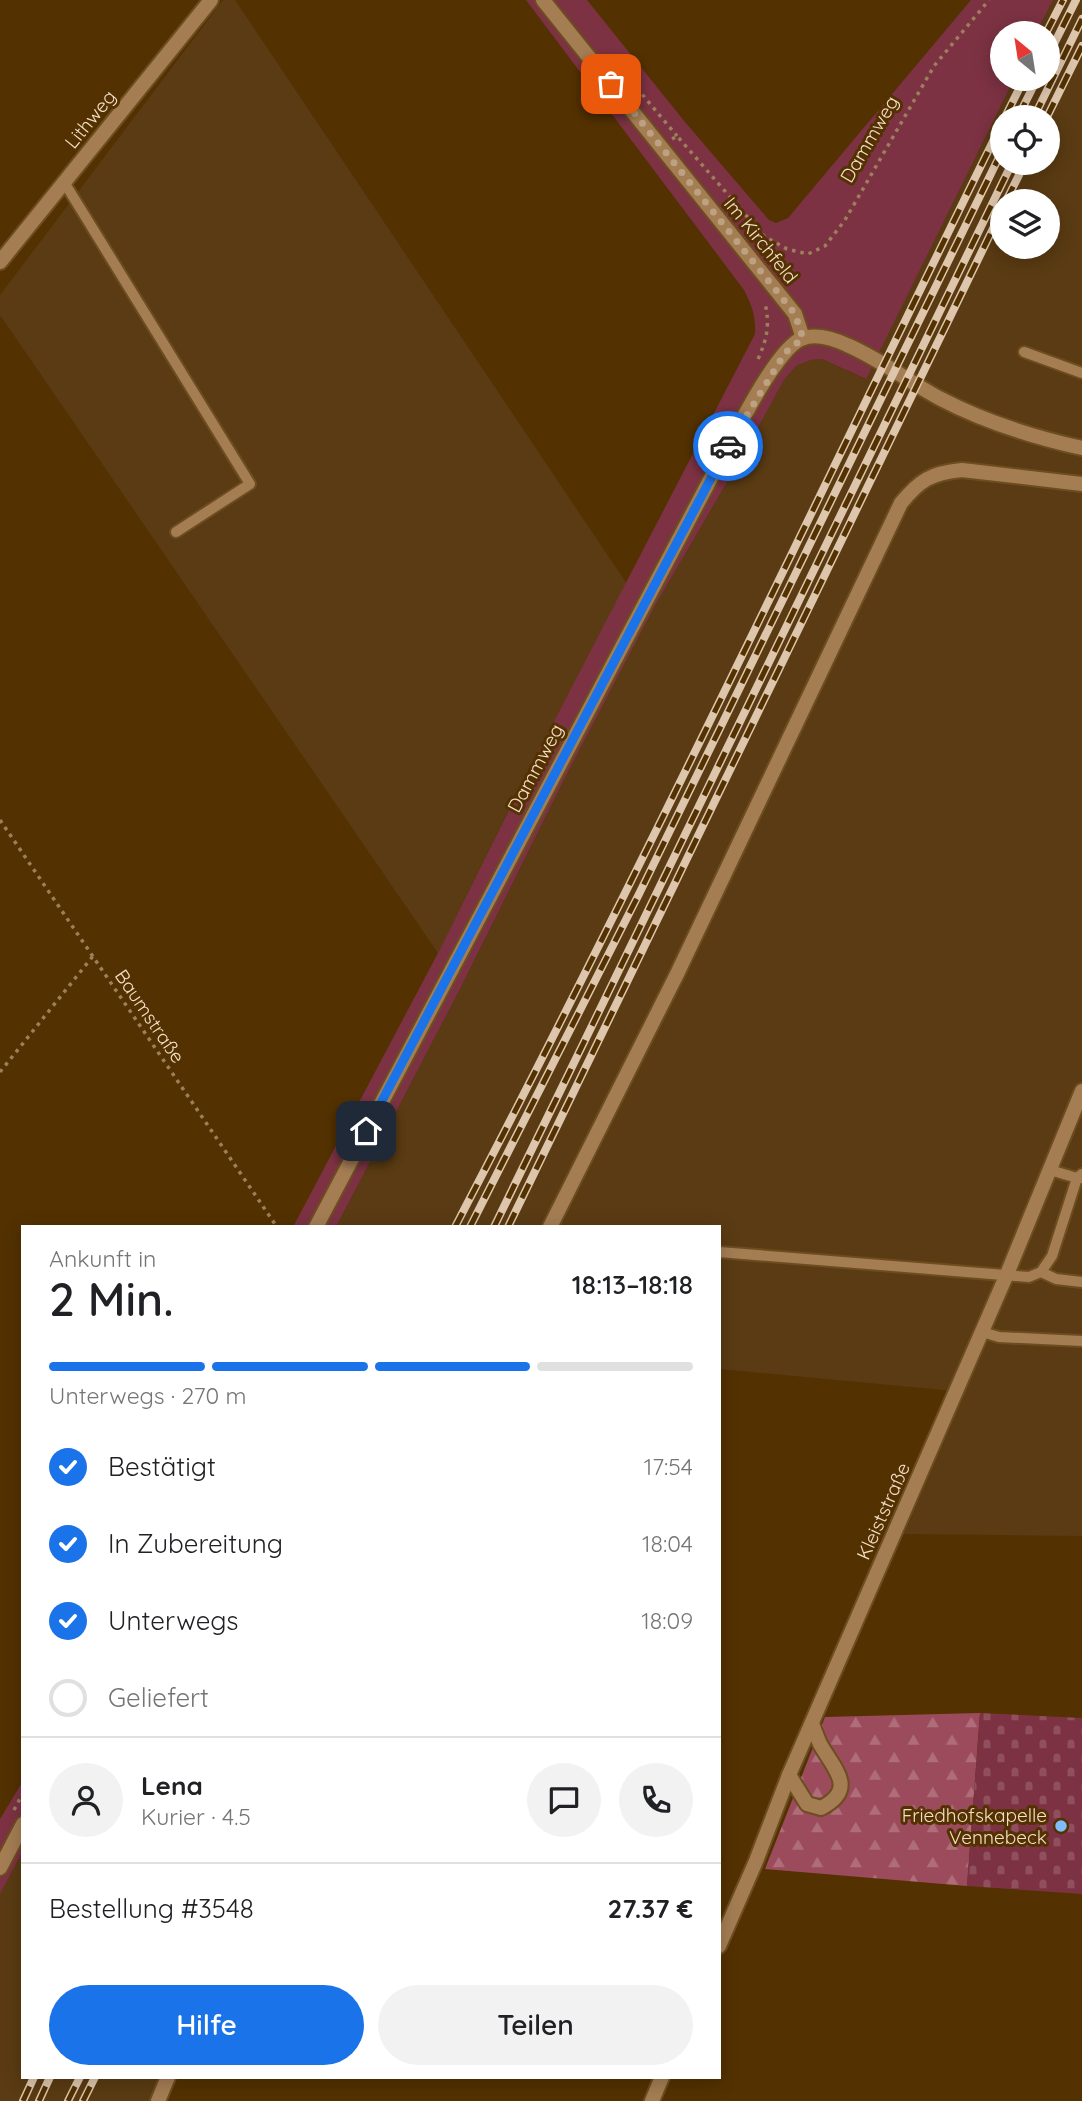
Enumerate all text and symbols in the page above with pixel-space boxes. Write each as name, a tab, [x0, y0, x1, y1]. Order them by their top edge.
north arrow	[990, 21, 1060, 91]
map controls	[990, 21, 1060, 259]
pin	[581, 54, 641, 114]
icon: bag	[592, 65, 630, 103]
street label: Lithweg	[59, 85, 121, 153]
street label: Dammweg	[834, 91, 904, 187]
button: locate	[990, 105, 1060, 175]
button: layers	[990, 189, 1060, 259]
street label: Im Kirchfeld	[719, 192, 803, 288]
courier	[693, 411, 763, 481]
icon: car	[709, 427, 747, 465]
street label: Dammweg	[502, 720, 568, 816]
street label: Baumstraße	[110, 965, 190, 1067]
pin	[336, 1101, 396, 1161]
icon: home	[347, 1112, 385, 1150]
text: Ankunft in	[49, 1244, 156, 1273]
text: 18:13–18:18	[572, 1268, 693, 1301]
text: 2 Min.	[49, 1270, 174, 1328]
text: Unterwegs · 270 m	[49, 1381, 247, 1410]
icon: check	[49, 1448, 87, 1486]
text: Bestätigt	[108, 1450, 216, 1483]
text: 17:54	[644, 1452, 693, 1481]
street label: Kleiststraße	[851, 1459, 915, 1563]
icon: check	[49, 1525, 87, 1563]
text: In Zubereitung	[108, 1527, 283, 1560]
text: 18:04	[642, 1529, 693, 1558]
icon: check	[49, 1602, 87, 1640]
text: Unterwegs	[108, 1604, 239, 1637]
text: 18:09	[641, 1606, 693, 1635]
text: Geliefert	[108, 1681, 209, 1714]
button: person	[49, 1763, 123, 1837]
button: chat	[527, 1763, 601, 1837]
button: phone	[619, 1763, 693, 1837]
text: Lena	[141, 1769, 203, 1802]
text: Kurier · 4.5	[141, 1802, 251, 1831]
place label: Friedhofskapelle Vennebeck	[902, 1803, 1047, 1849]
marker: Friedhofskapelle Vennebeck	[1053, 1818, 1069, 1834]
text: Bestellung #3548	[49, 1892, 254, 1925]
text: 27.37 €	[607, 1892, 693, 1925]
button: Hilfe	[49, 1985, 364, 2065]
button: Teilen	[378, 1985, 693, 2065]

